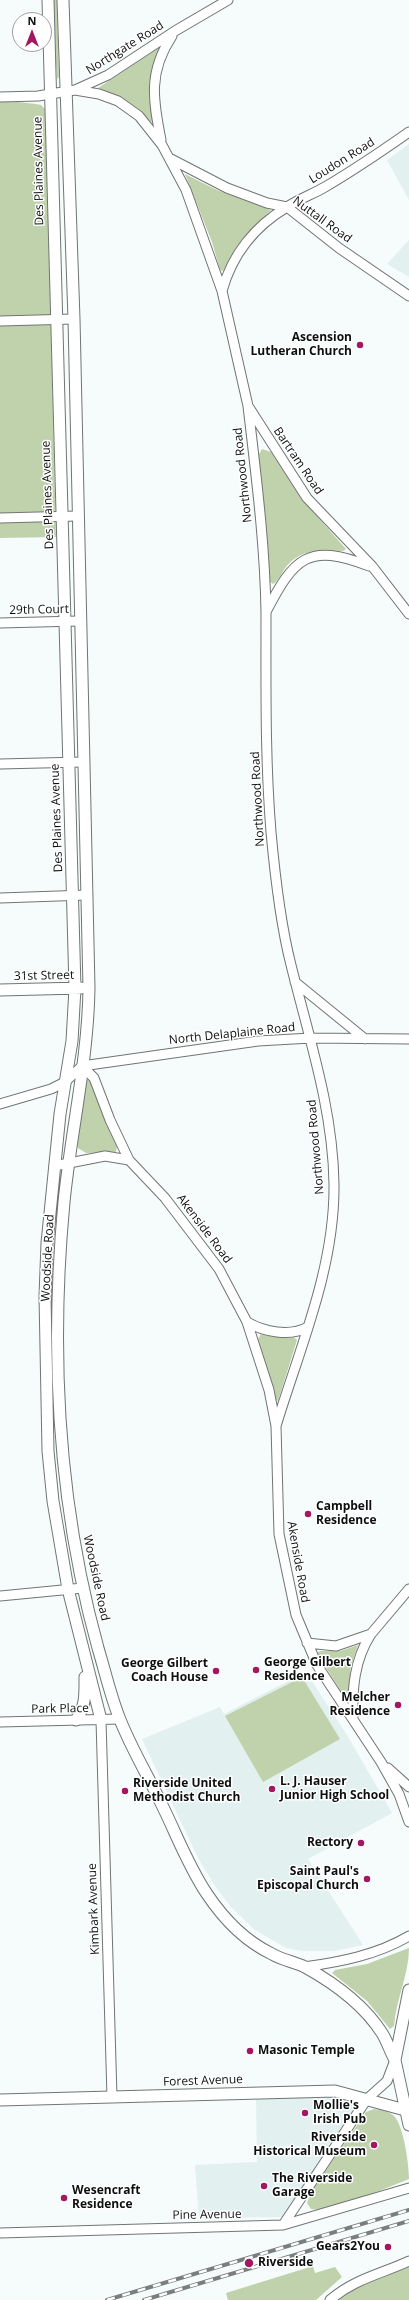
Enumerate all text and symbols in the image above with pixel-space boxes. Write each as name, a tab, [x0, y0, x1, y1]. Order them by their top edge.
north arrow	[12, 12, 52, 52]
text: N	[28, 13, 36, 28]
street label: Northgate Road	[84, 18, 166, 78]
street label: Des Plaines Avenue	[31, 116, 47, 226]
street label: Loudon Road	[307, 135, 377, 187]
street label: Nuttall Road	[290, 194, 354, 246]
place label: Ascension Lutheran Church	[251, 331, 352, 359]
marker: Ascension Lutheran Church	[355, 340, 365, 350]
street label: Bartram Road	[270, 425, 326, 497]
street label: Northwood Road	[231, 427, 255, 523]
street label: Des Plaines Avenue	[39, 440, 57, 550]
street label: 29th Court	[9, 602, 69, 618]
street label: Northwood Road	[248, 751, 268, 847]
street label: Des Plaines Avenue	[48, 763, 66, 873]
street label: 31st Street	[14, 968, 74, 984]
street label: North Delaplaine Road	[168, 1020, 296, 1048]
street label: Northwood Road	[305, 1099, 327, 1195]
street label: Akenside Road	[173, 1192, 235, 1266]
street label: Woodside Road	[39, 1214, 57, 1302]
place label: Campbell Residence	[316, 1500, 376, 1528]
marker: Campbell Residence	[303, 1509, 313, 1519]
street label: Akenside Road	[284, 1520, 312, 1604]
street label: Woodside Road	[80, 1534, 112, 1622]
place label: George Gilbert Residence	[264, 1656, 351, 1684]
place label: George Gilbert Coach House	[121, 1657, 208, 1685]
marker: George Gilbert Residence	[251, 1665, 261, 1675]
marker: George Gilbert Coach House	[211, 1666, 221, 1676]
place label: Melcher Residence	[330, 1691, 390, 1719]
marker: Melcher Residence	[393, 1700, 403, 1710]
street label: Park Place	[31, 1701, 89, 1717]
place label: L. J. Hauser Junior High School	[280, 1775, 389, 1803]
place label: Riverside United Methodist Church	[133, 1777, 240, 1805]
marker: L. J. Hauser Junior High School	[267, 1784, 277, 1794]
marker: Riverside United Methodist Church	[120, 1786, 130, 1796]
place label: Rectory	[307, 1836, 353, 1850]
marker: Rectory	[356, 1838, 366, 1848]
street label: Kimbark Avenue	[85, 1863, 103, 1955]
place label: Saint Paul's Episcopal Church	[257, 1865, 359, 1893]
marker: Saint Paul's Episcopal Church	[362, 1874, 372, 1884]
place label: Masonic Temple	[258, 2044, 355, 2058]
marker: Masonic Temple	[245, 2046, 255, 2056]
street label: Forest Avenue	[163, 2072, 243, 2090]
place label: Mollie's Irish Pub	[313, 2099, 366, 2127]
marker: Mollie's Irish Pub	[300, 2108, 310, 2118]
place label: Riverside Historical Museum	[253, 2131, 366, 2159]
marker: Riverside Historical Museum	[369, 2140, 379, 2150]
place label: The Riverside Garage	[272, 2172, 352, 2200]
marker: The Riverside Garage	[259, 2181, 269, 2191]
place label: Wesencraft Residence	[72, 2184, 140, 2212]
marker: Wesencraft Residence	[59, 2193, 69, 2203]
street label: Pine Avenue	[172, 2207, 242, 2223]
place label: Gears2You	[316, 2240, 380, 2254]
marker: Gears2You	[383, 2242, 393, 2252]
place label: Riverside	[258, 2256, 313, 2270]
marker: Riverside	[243, 2257, 255, 2269]

